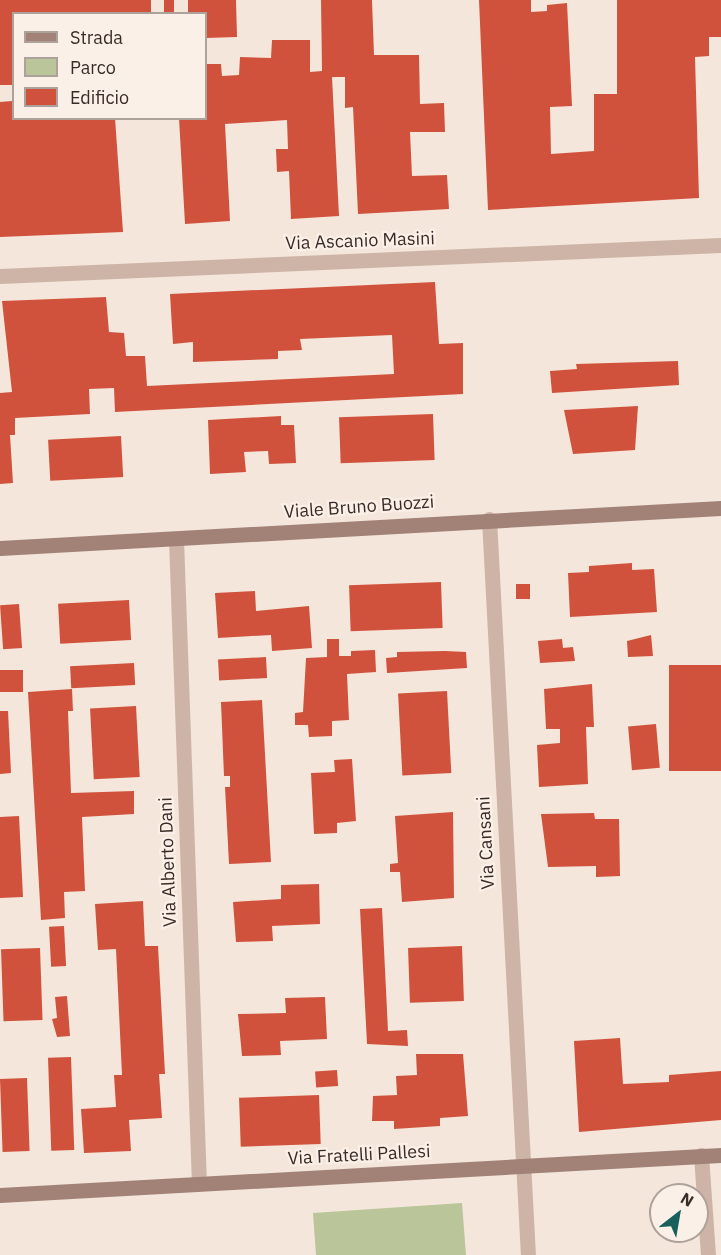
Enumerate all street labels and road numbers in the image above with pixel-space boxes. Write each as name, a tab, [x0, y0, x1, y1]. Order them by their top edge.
street label: Via Ascanio Masini	[285, 228, 435, 254]
street label: Viale Bruno Buozzi	[283, 491, 435, 523]
street label: Via Cansani	[473, 796, 499, 890]
street label: Via Alberto Dani	[155, 797, 181, 927]
street label: Via Fratelli Pallesi	[287, 1140, 431, 1170]

